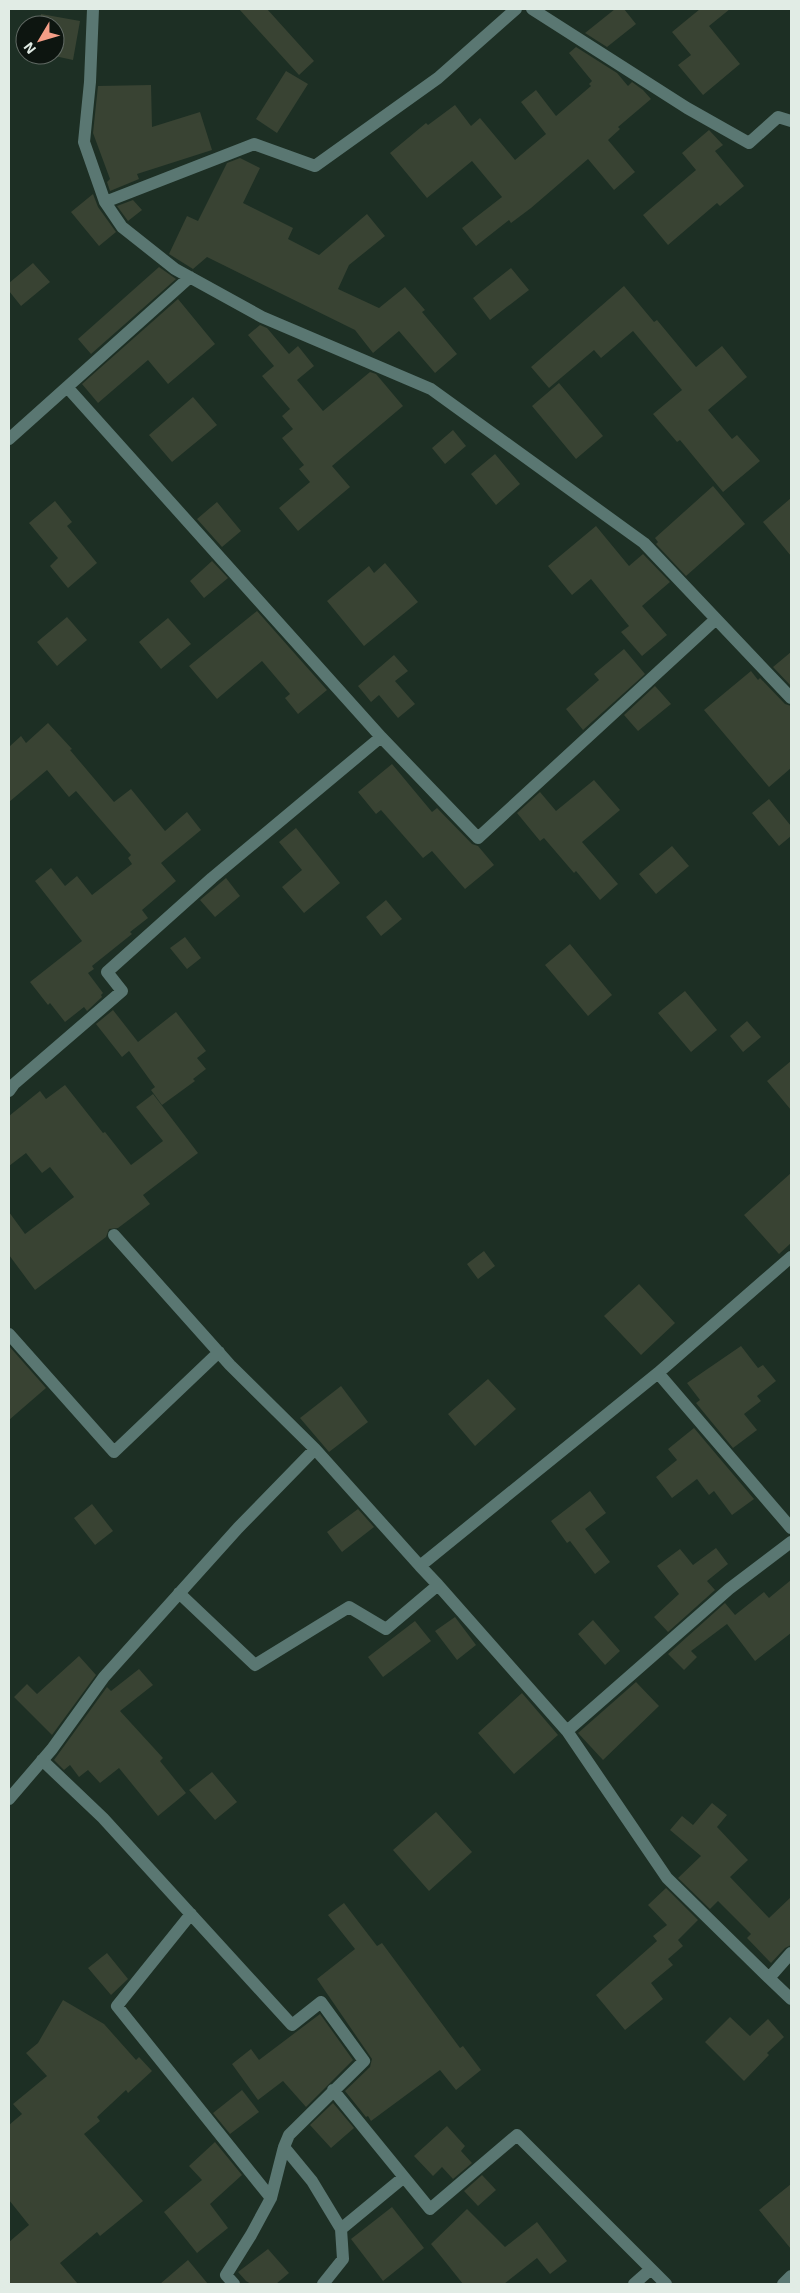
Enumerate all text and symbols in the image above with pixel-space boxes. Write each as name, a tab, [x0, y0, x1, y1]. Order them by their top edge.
north arrow	[15, 15, 65, 65]
text: N	[20, 39, 39, 58]

